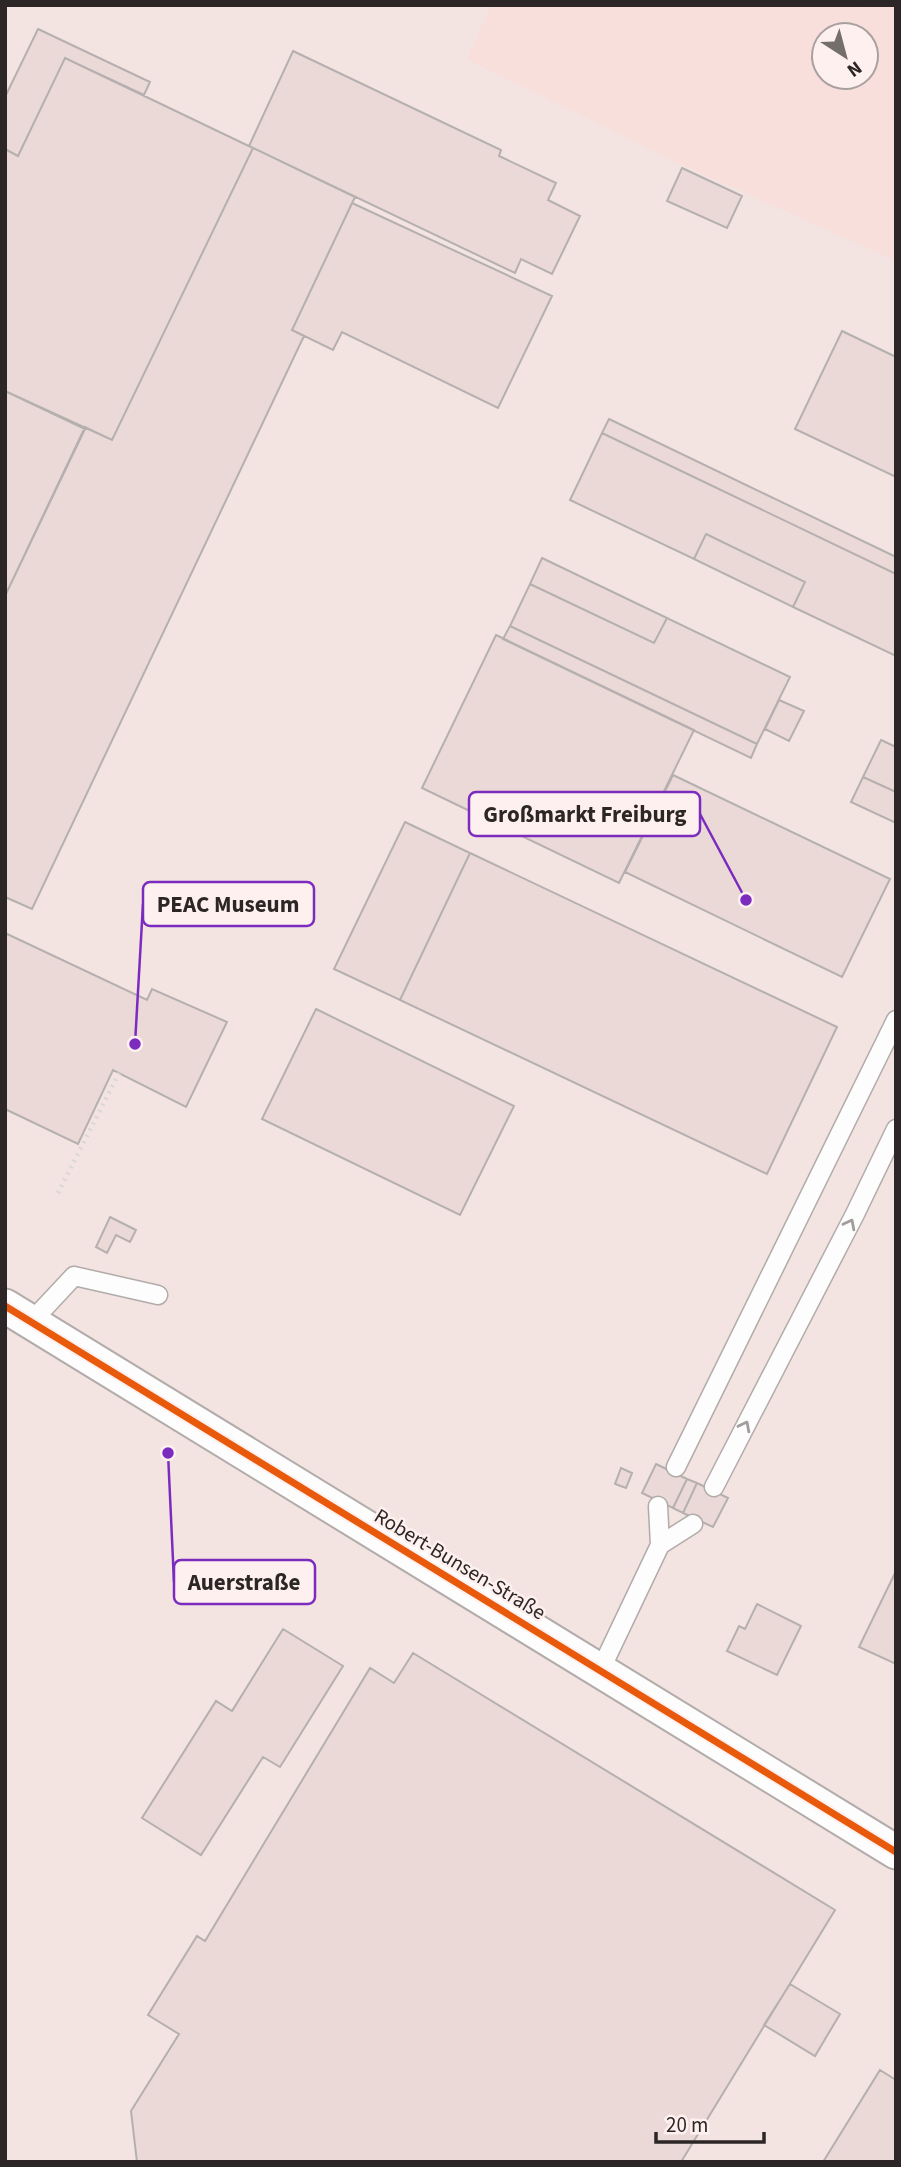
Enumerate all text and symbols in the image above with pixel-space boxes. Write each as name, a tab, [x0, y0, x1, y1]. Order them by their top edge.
north arrow	[810, 21, 880, 91]
text: N	[841, 54, 867, 83]
callout: Großmarkt Freiburg	[469, 792, 700, 836]
text: Großmarkt Freiburg	[483, 798, 687, 831]
callout: PEAC Museum	[143, 882, 314, 926]
text: PEAC Museum	[157, 888, 299, 921]
one-way arrow	[841, 1219, 855, 1231]
one-way arrow	[737, 1421, 751, 1433]
street label: Robert-Bunsen-Straße	[369, 1501, 551, 1627]
callout: Auerstraße	[174, 1560, 315, 1604]
text: Auerstraße	[187, 1566, 300, 1599]
scale bar	[656, 2100, 764, 2144]
text: 20 m	[666, 2110, 708, 2140]

